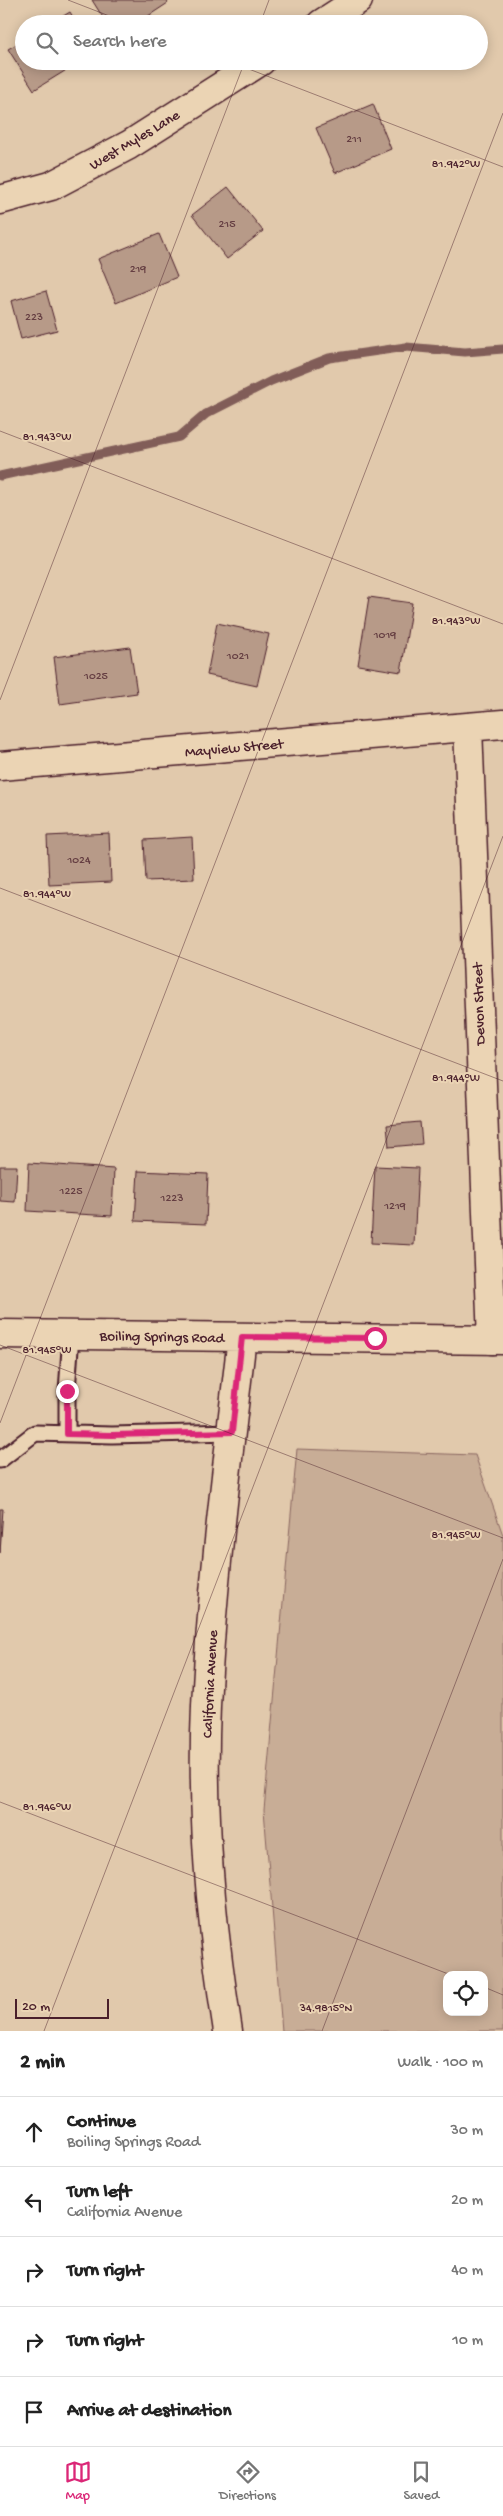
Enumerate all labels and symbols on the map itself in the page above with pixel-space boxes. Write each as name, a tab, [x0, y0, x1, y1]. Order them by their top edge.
street label: West Myles Lane	[87, 107, 184, 175]
house number: 211	[346, 133, 362, 147]
text: 81.942°W	[432, 158, 480, 172]
house number: 215	[218, 218, 236, 232]
house number: 219	[130, 263, 146, 277]
house number: 223	[25, 311, 43, 325]
text: 81.943°W	[23, 431, 71, 445]
text: 81.943°W	[432, 615, 480, 629]
house number: 1019	[373, 629, 396, 643]
house number: 1021	[226, 650, 249, 664]
house number: 1025	[83, 670, 108, 684]
street label: Mayview Street	[184, 736, 286, 762]
house number: 1024	[66, 854, 91, 868]
text: 81.944°W	[23, 888, 71, 902]
street label: Devon Street	[469, 960, 490, 1047]
text: 81.944°W	[432, 1072, 480, 1086]
house number: 1225	[59, 1185, 82, 1199]
house number: 1223	[160, 1192, 183, 1206]
house number: 1219	[383, 1200, 406, 1214]
route start	[364, 1327, 387, 1350]
street label: Boiling Springs Road	[98, 1328, 226, 1348]
text: 81.945°W	[23, 1344, 71, 1358]
route end	[56, 1380, 79, 1403]
text: 81.945°W	[432, 1529, 480, 1543]
street label: California Avenue	[199, 1629, 223, 1739]
text: 81.946°W	[23, 1801, 71, 1815]
scale bar	[15, 1996, 109, 2019]
text: 34.9815°N	[299, 2002, 352, 2016]

